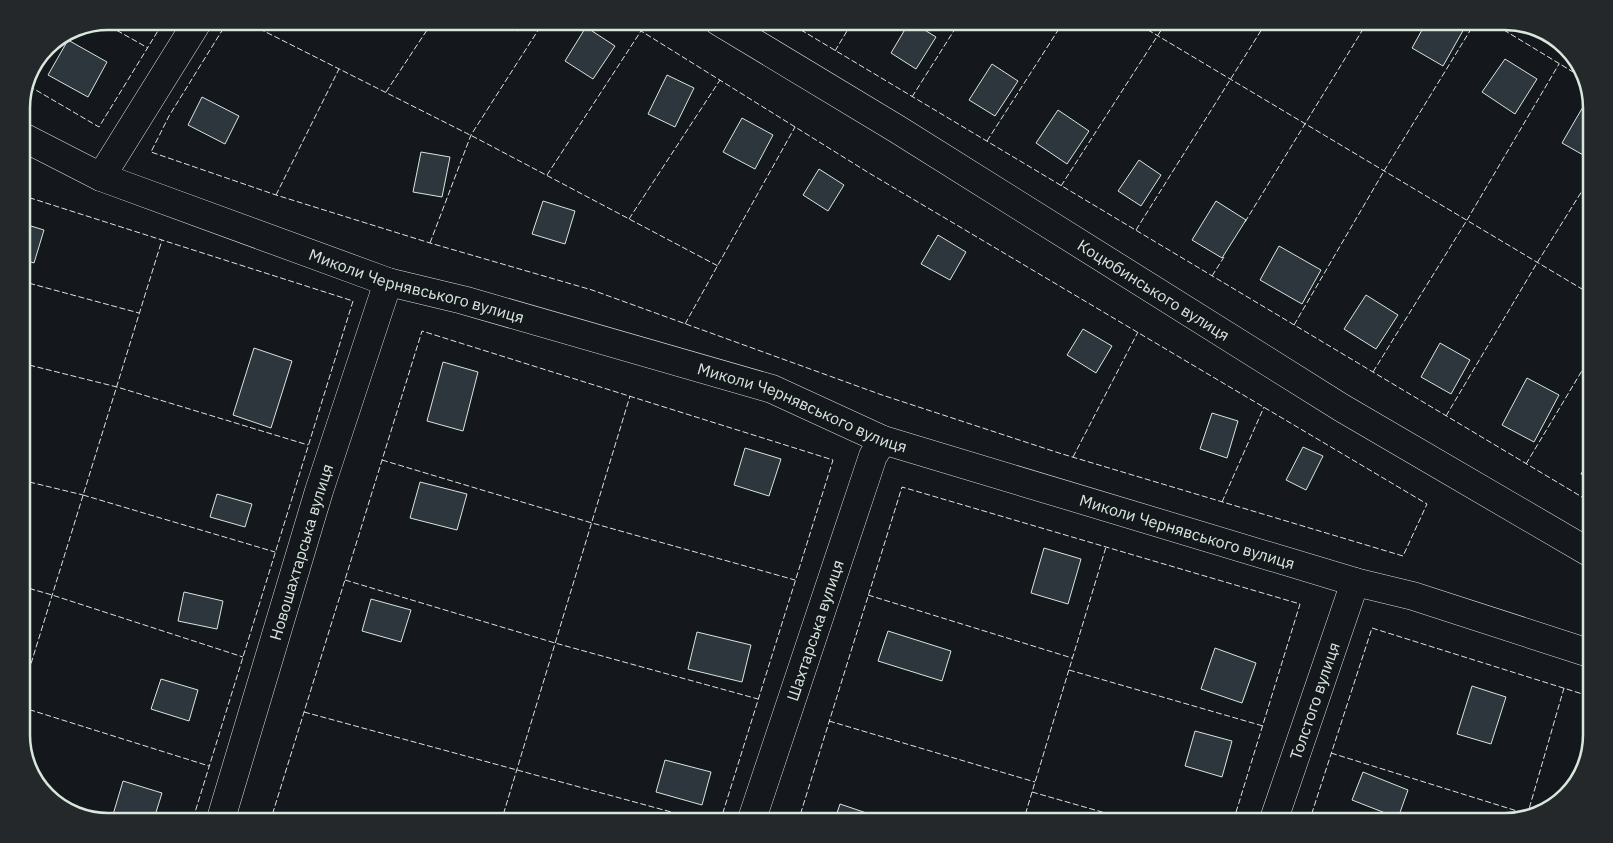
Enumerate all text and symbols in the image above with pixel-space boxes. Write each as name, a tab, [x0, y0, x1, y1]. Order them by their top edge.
street label: Коцюбинського вулиця	[1074, 235, 1233, 345]
street label: Миколи Чернявського вулиця	[306, 244, 527, 327]
street label: Миколи Чернявського вулиця	[695, 358, 909, 457]
street label: Новошахтарська вулиця	[265, 461, 337, 643]
street label: Миколи Чернявського вулиця	[1077, 490, 1297, 573]
street label: Шахтарська вулиця	[782, 557, 848, 704]
street label: Толстого вулиця	[1285, 639, 1344, 762]

